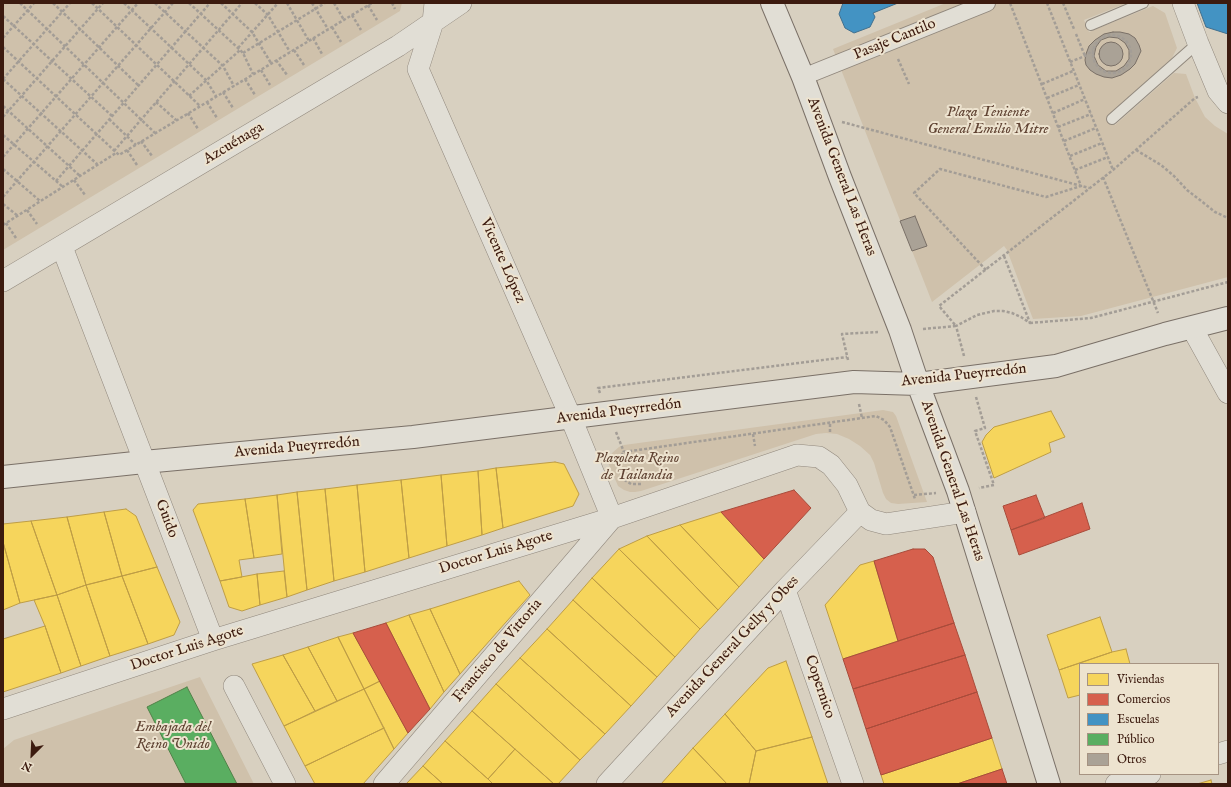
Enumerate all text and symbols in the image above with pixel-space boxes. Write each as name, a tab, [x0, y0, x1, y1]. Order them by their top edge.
street label: Pasaje Cantilo	[851, 15, 939, 65]
street label: Avenida General Las Heras	[802, 95, 880, 259]
park label: Plaza Teniente General Emilio Mitre	[928, 104, 1048, 139]
street label: Azcuénaga	[201, 119, 267, 169]
street label: Vicente López	[475, 216, 529, 306]
street label: Avenida Pueyrredón	[901, 360, 1027, 392]
street label: Avenida Pueyrredón	[556, 395, 682, 429]
street label: Avenida General Las Heras	[916, 398, 988, 564]
street label: Avenida Pueyrredón	[234, 434, 360, 462]
park label: Plazoleta Reino de Tailandia	[595, 450, 679, 485]
street label: Guido	[150, 497, 182, 541]
street label: Doctor Luis Agote	[437, 527, 555, 579]
street label: Avenida General Gelly y Obes	[663, 573, 803, 721]
street label: Francisco de Vittoria	[450, 596, 546, 706]
street label: Doctor Luis Agote	[128, 622, 246, 676]
street label: Copernico	[800, 653, 838, 721]
legend	[1079, 663, 1219, 775]
text: Viviendas	[1117, 672, 1164, 687]
text: Comercios	[1117, 692, 1170, 707]
text: Escuelas	[1117, 712, 1159, 727]
park label: Embajada del Reino Unido	[135, 719, 211, 754]
text: Público	[1117, 732, 1155, 747]
north arrow	[12, 735, 52, 775]
text: Otros	[1117, 752, 1146, 767]
text: N	[20, 758, 34, 774]

